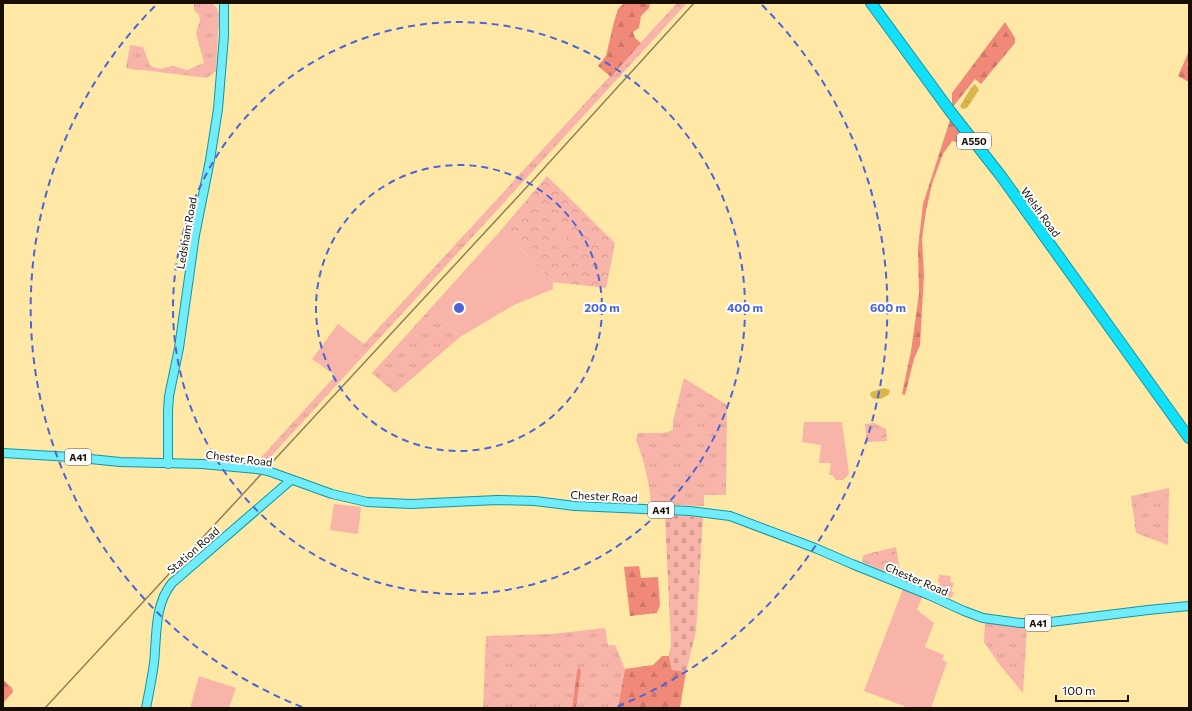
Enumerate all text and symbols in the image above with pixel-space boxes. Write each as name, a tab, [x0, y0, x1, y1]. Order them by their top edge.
road number: A550	[957, 133, 991, 149]
street label: Welsh Road	[1019, 185, 1063, 239]
street label: Ledsham Road	[173, 196, 199, 270]
text: 200 m	[584, 300, 620, 314]
text: 400 m	[727, 300, 763, 314]
text: 600 m	[870, 300, 906, 314]
centre of rings	[452, 301, 466, 315]
street label: Chester Road	[205, 447, 273, 469]
road number: A41	[65, 449, 91, 465]
street label: Chester Road	[570, 488, 638, 504]
road number: A41	[648, 502, 674, 518]
street label: Station Road	[164, 524, 222, 576]
street label: Chester Road	[884, 560, 950, 598]
road number: A41	[1025, 615, 1051, 631]
scale bar	[1056, 677, 1128, 703]
text: 100 m	[1062, 683, 1096, 697]

